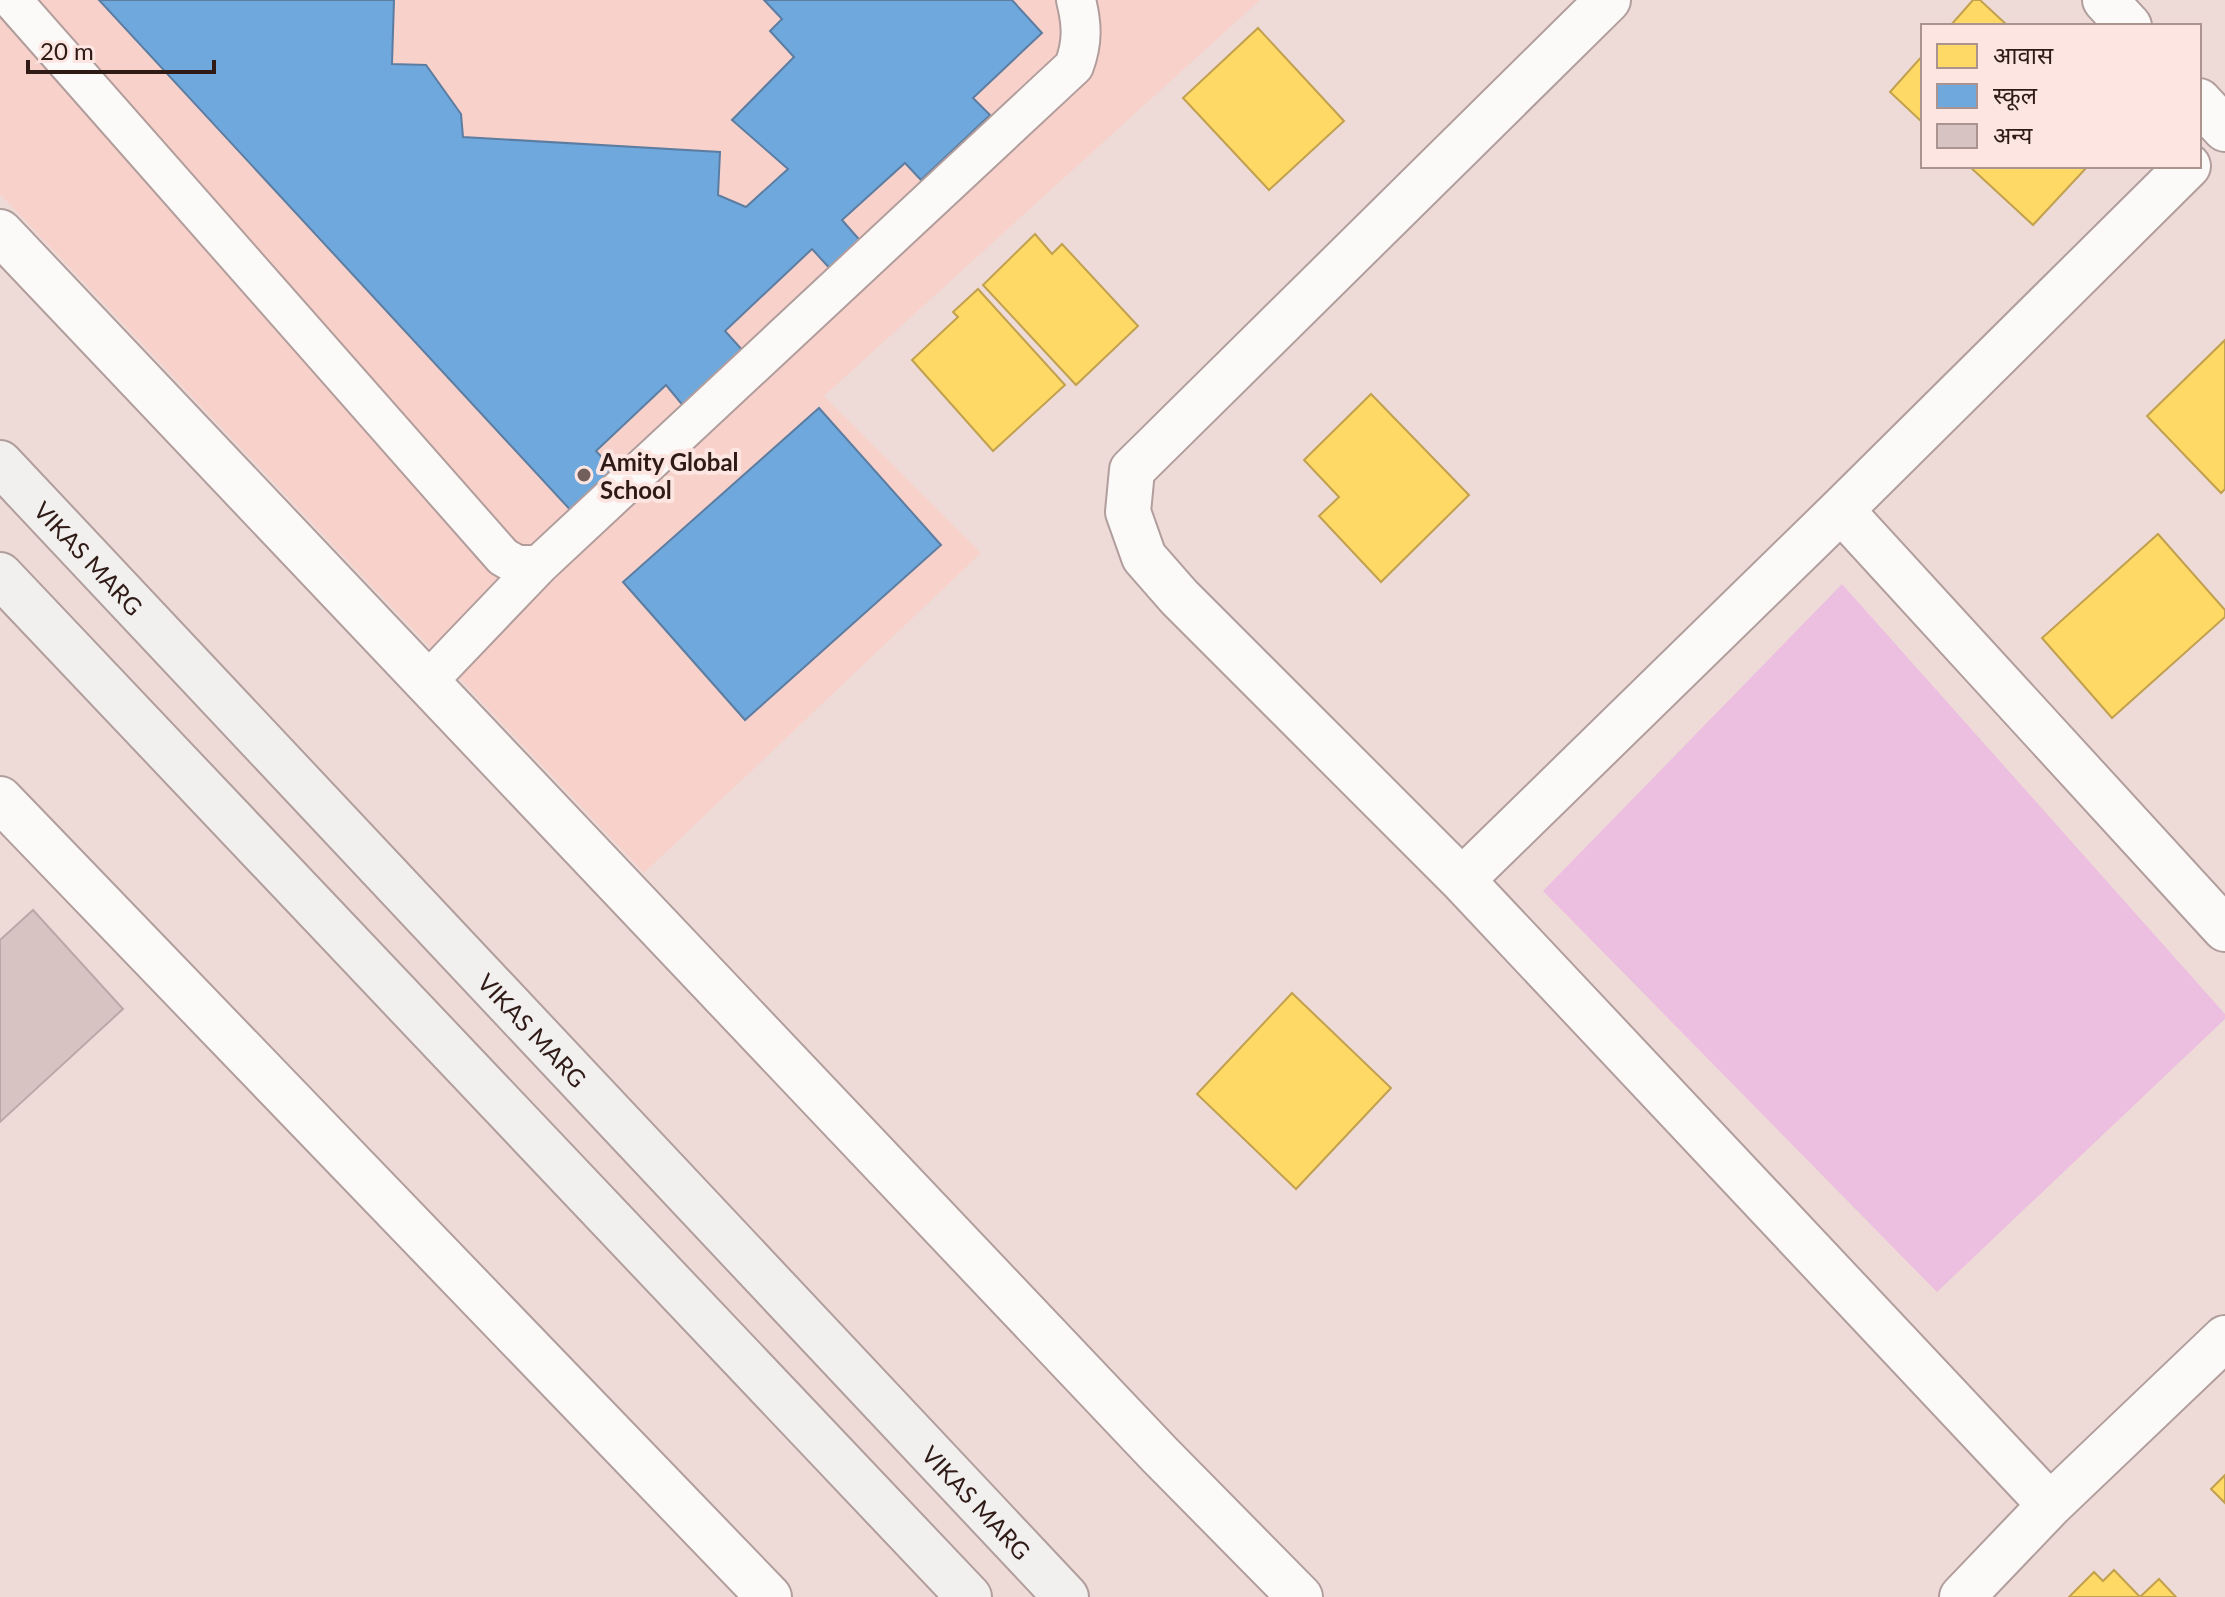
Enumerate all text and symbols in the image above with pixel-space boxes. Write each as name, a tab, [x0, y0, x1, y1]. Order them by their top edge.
scale bar	[28, 24, 214, 74]
legend	[1921, 24, 2201, 168]
text: 20 m	[40, 36, 94, 65]
text: आवास	[1993, 40, 2054, 69]
text: स्कूल	[1993, 80, 2038, 111]
text: अन्य	[1993, 120, 2033, 149]
place label: Amity Global School	[599, 447, 739, 504]
marker: Amity Global School	[575, 466, 593, 484]
street label: VIKAS MARG	[29, 495, 149, 621]
street label: VIKAS MARG	[473, 967, 593, 1093]
street label: VIKAS MARG	[916, 1439, 1037, 1565]

